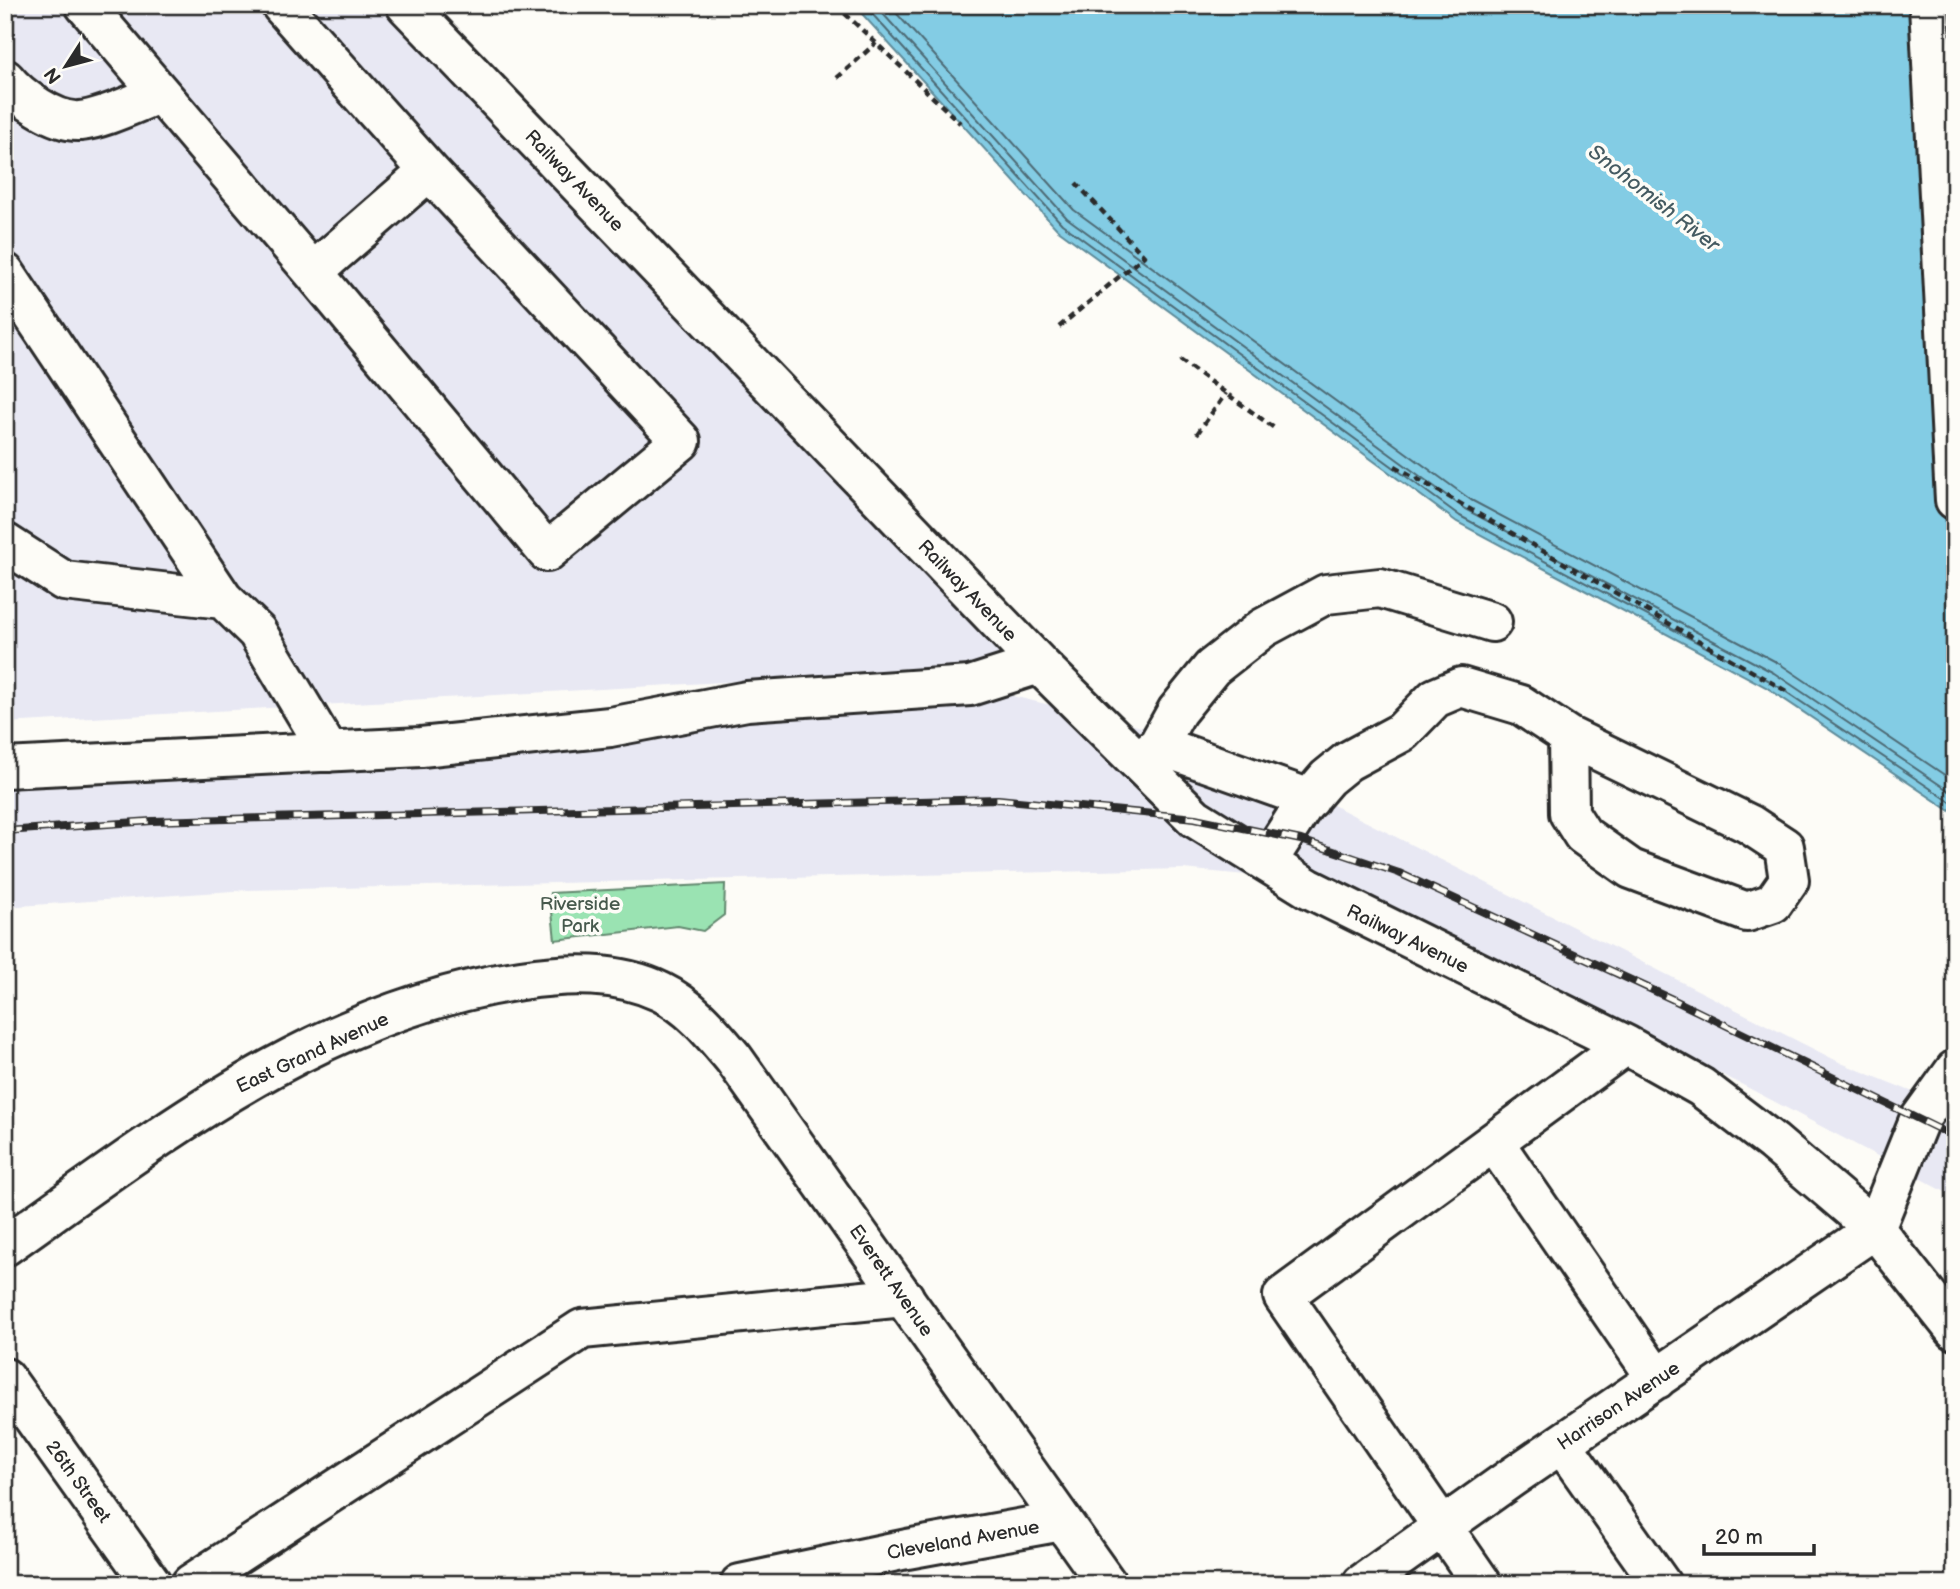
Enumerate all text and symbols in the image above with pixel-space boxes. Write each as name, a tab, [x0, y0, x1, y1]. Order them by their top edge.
north arrow	[32, 32, 102, 102]
text: N	[40, 63, 67, 88]
street label: Railway Avenue	[520, 125, 628, 237]
water label: Snohomish River	[1583, 139, 1725, 258]
street label: Railway Avenue	[913, 535, 1021, 647]
park label: Riverside Park	[540, 893, 620, 938]
street label: Railway Avenue	[1343, 900, 1472, 979]
street label: East Grand Avenue	[233, 1008, 393, 1099]
street label: Everett Avenue	[844, 1221, 938, 1341]
street label: Harrison Avenue	[1553, 1357, 1684, 1456]
street label: 26th Street	[40, 1436, 115, 1528]
scale bar	[1704, 1512, 1815, 1556]
street label: Cleveland Avenue	[885, 1516, 1041, 1565]
text: 20 m	[1715, 1525, 1763, 1550]

